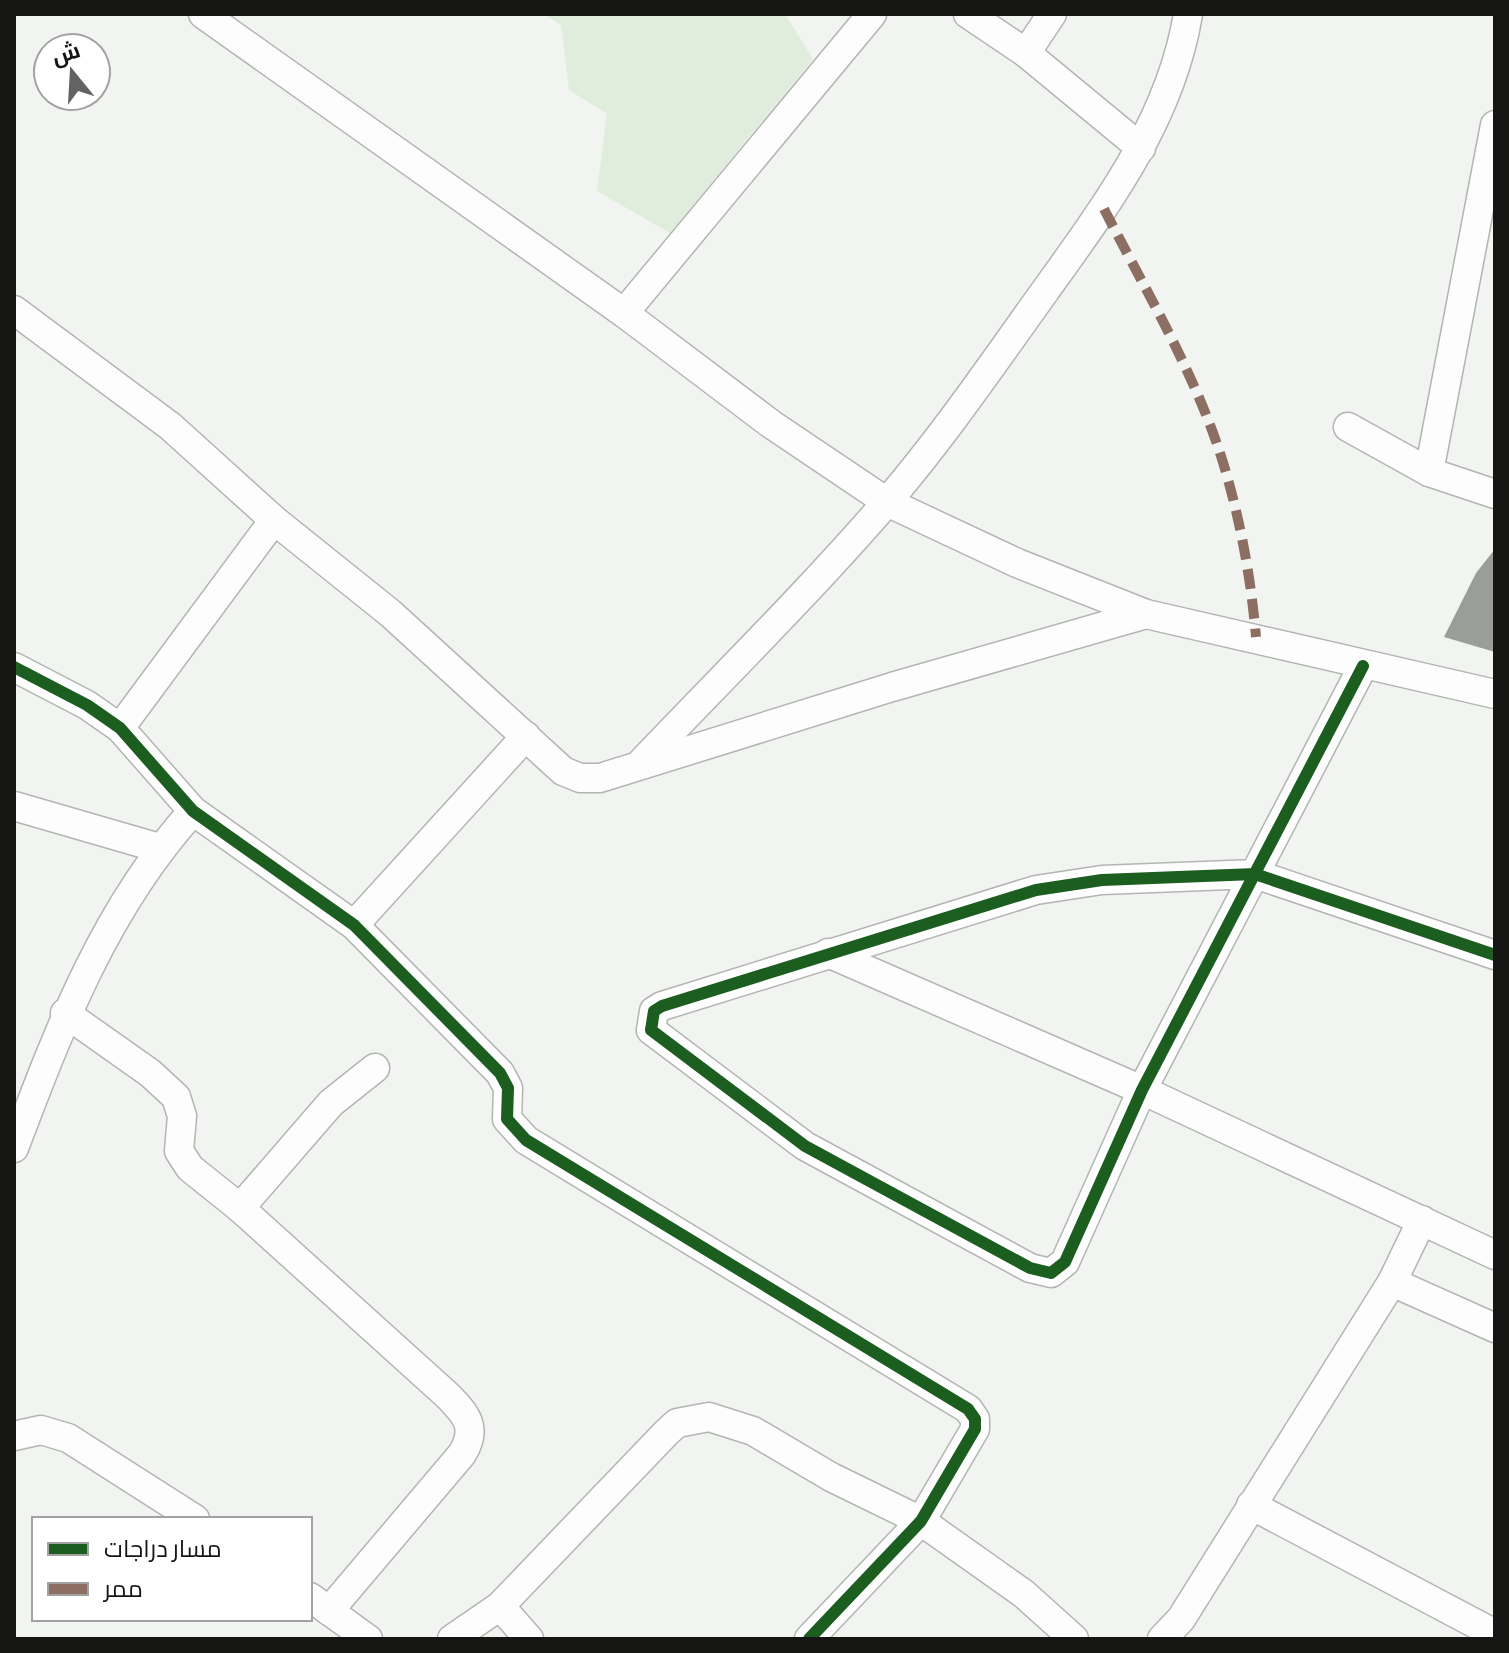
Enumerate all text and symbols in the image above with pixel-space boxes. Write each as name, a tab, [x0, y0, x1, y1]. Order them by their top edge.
north arrow	[32, 32, 112, 112]
text: ش	[48, 35, 84, 71]
legend	[32, 1517, 312, 1621]
text: مسار دراجات	[104, 1533, 222, 1562]
text: ممر	[102, 1573, 143, 1602]

